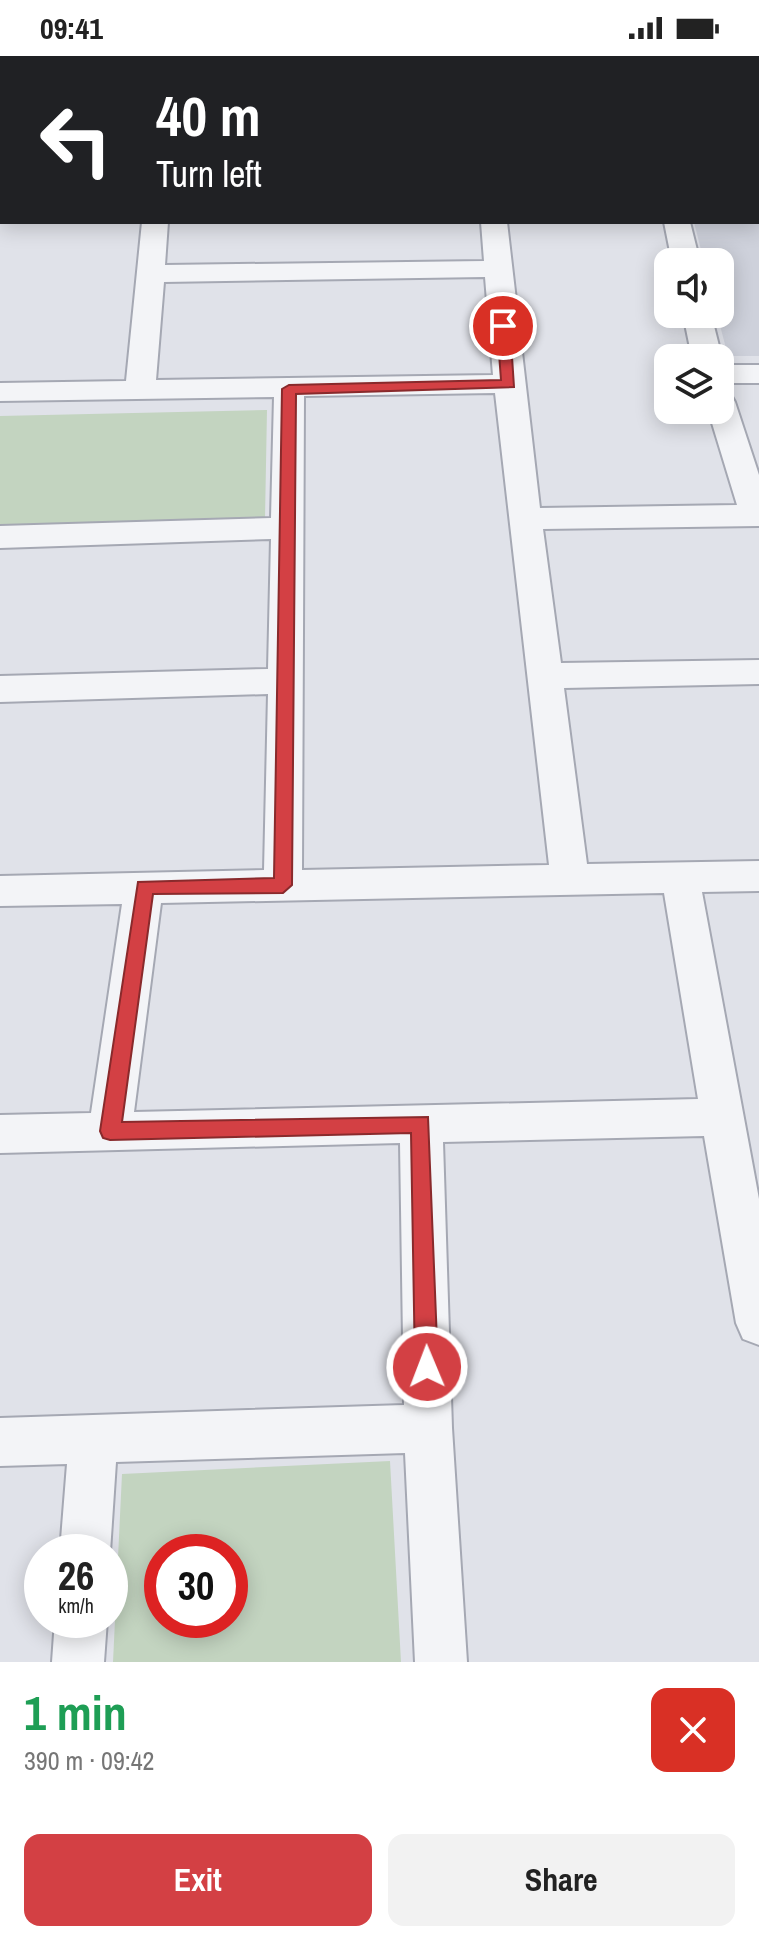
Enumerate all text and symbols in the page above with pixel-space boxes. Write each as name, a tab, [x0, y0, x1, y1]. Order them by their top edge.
text: 09:41	[40, 8, 103, 48]
text: 40 m	[156, 78, 261, 153]
icon: left	[24, 88, 128, 192]
text: Turn left	[156, 150, 262, 198]
map controls	[654, 248, 734, 424]
button: sound	[654, 248, 734, 328]
pin	[469, 292, 537, 360]
icon: arrive	[481, 304, 525, 348]
button: layers	[654, 344, 734, 424]
position arrow	[385, 1325, 469, 1409]
speed limit sign: 30	[144, 1534, 248, 1638]
text: 26	[58, 1549, 94, 1602]
text: km/h	[58, 1592, 94, 1619]
text: 1 min	[24, 1680, 127, 1745]
button: close	[651, 1688, 735, 1772]
text: 390 m · 09:42	[24, 1743, 154, 1778]
button: Exit	[24, 1834, 372, 1926]
button: Share	[388, 1834, 735, 1926]

